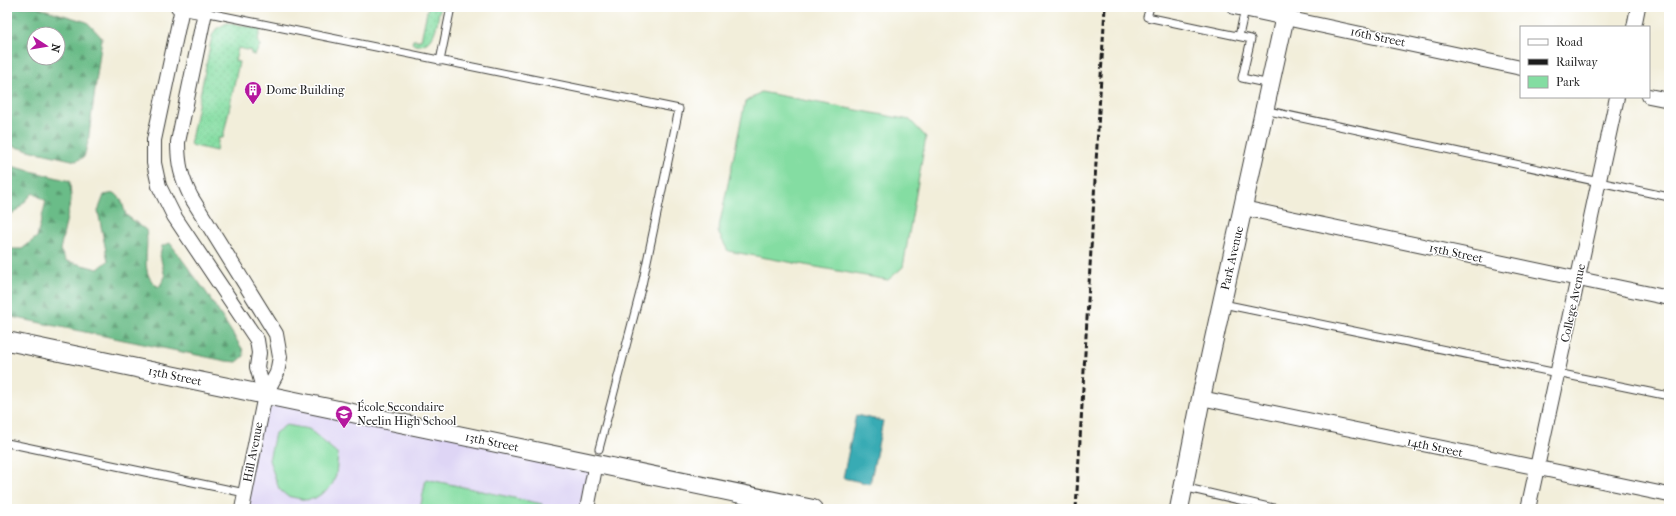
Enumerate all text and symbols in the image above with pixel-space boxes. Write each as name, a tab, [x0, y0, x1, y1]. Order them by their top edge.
street label: 16th Street	[1349, 24, 1408, 50]
north arrow	[26, 26, 66, 66]
legend	[1520, 26, 1650, 98]
text: Road	[1556, 35, 1583, 49]
text: N	[48, 43, 63, 54]
text: Railway	[1556, 55, 1598, 69]
text: Park	[1556, 75, 1581, 89]
building icon: Dome Building	[243, 80, 263, 105]
place label: Dome Building	[266, 83, 345, 97]
street label: Park Avenue	[1218, 225, 1246, 291]
street label: 15th Street	[1428, 240, 1485, 266]
street label: College Avenue	[1558, 262, 1588, 344]
street label: 13th Street	[147, 363, 204, 389]
place label: École Secondaire Neelin High School	[357, 399, 457, 428]
school or university icon: École Secondaire Neelin High School	[334, 404, 354, 429]
street label: Hill Avenue	[240, 421, 266, 483]
street label: 13th Street	[464, 429, 521, 455]
street label: 14th Street	[1406, 434, 1465, 460]

